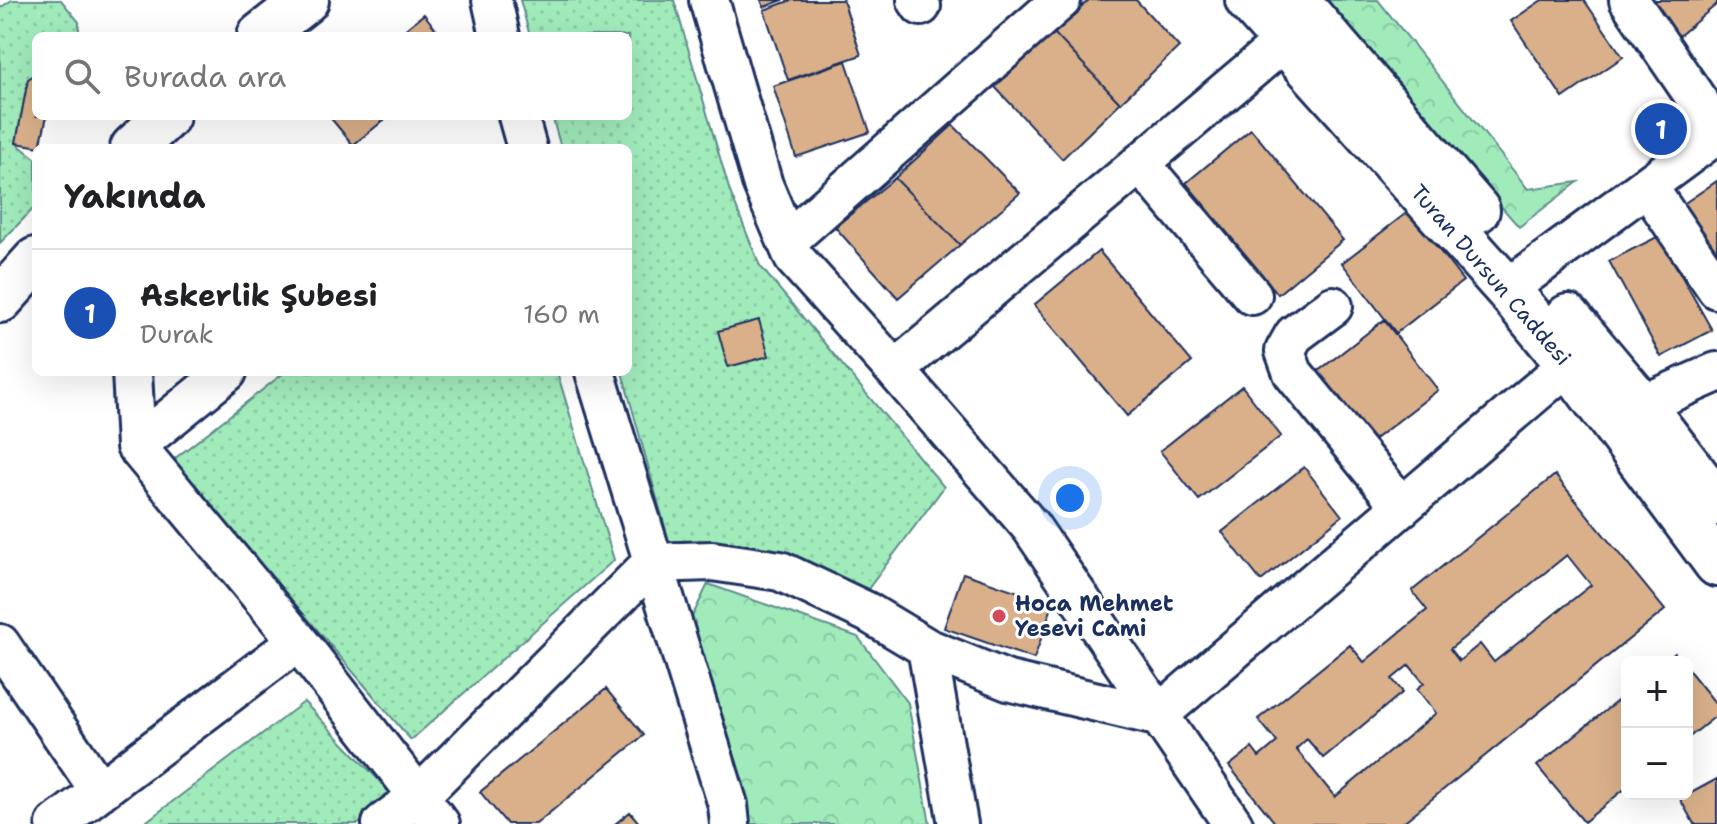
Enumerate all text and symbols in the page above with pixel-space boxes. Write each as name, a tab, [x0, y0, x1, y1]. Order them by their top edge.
search box	[32, 32, 632, 120]
icon: search	[60, 54, 104, 98]
text: Burada ara	[124, 56, 286, 97]
pin: 1	[1635, 99, 1687, 159]
text: Yakında	[64, 173, 206, 219]
street label: Turan Dursun Caddesi	[1404, 178, 1578, 372]
text: Askerlik Şubesi	[140, 275, 378, 316]
text: 1	[84, 296, 96, 331]
text: 160 m	[523, 296, 600, 331]
text: Durak	[140, 316, 214, 351]
your location	[1050, 478, 1090, 518]
place label: Hoca Mehmet Yesevi Cami	[1015, 589, 1174, 643]
marker: Hoca Mehmet Yesevi Cami	[990, 607, 1008, 625]
map controls	[1621, 656, 1693, 800]
button: +	[1621, 656, 1693, 728]
button: −	[1621, 728, 1693, 800]

